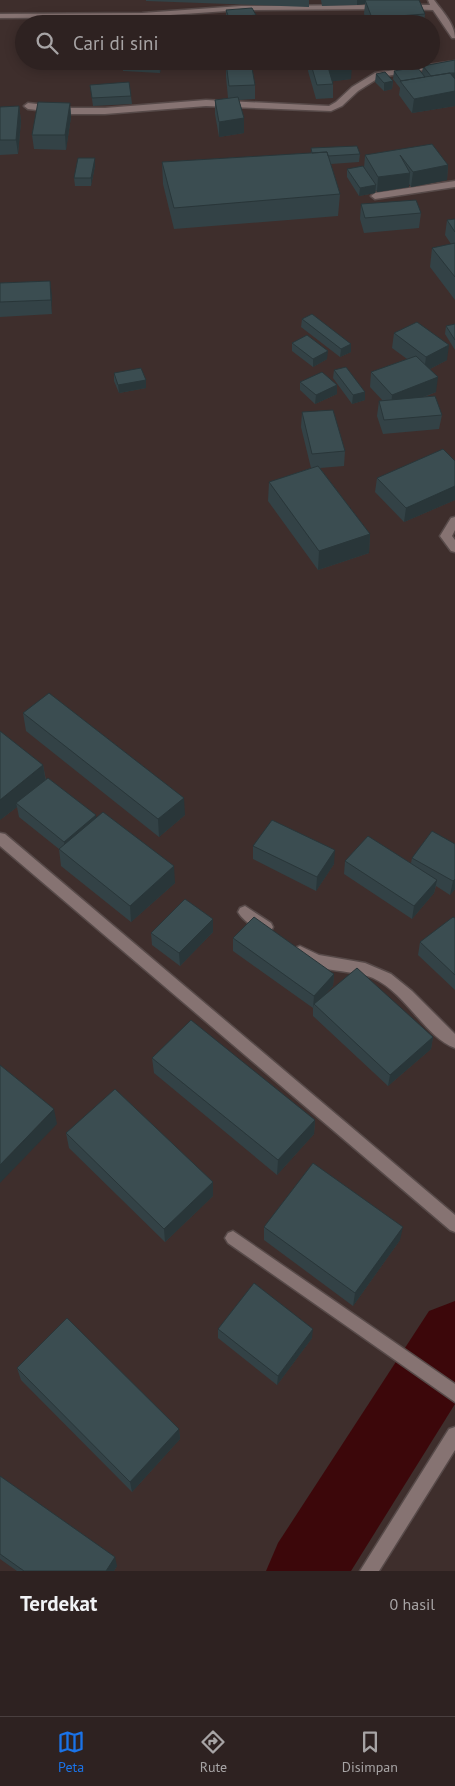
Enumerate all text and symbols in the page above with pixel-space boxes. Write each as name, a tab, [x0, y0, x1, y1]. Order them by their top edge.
search box	[15, 15, 440, 70]
icon: search	[33, 29, 61, 57]
text: Cari di sini	[73, 31, 159, 55]
text: Terdekat	[20, 1590, 97, 1617]
text: 0 hasil	[390, 1594, 435, 1614]
tab: Peta	[57, 1728, 85, 1776]
tab: Rute	[199, 1728, 227, 1776]
tab: Disimpan	[342, 1728, 398, 1776]

